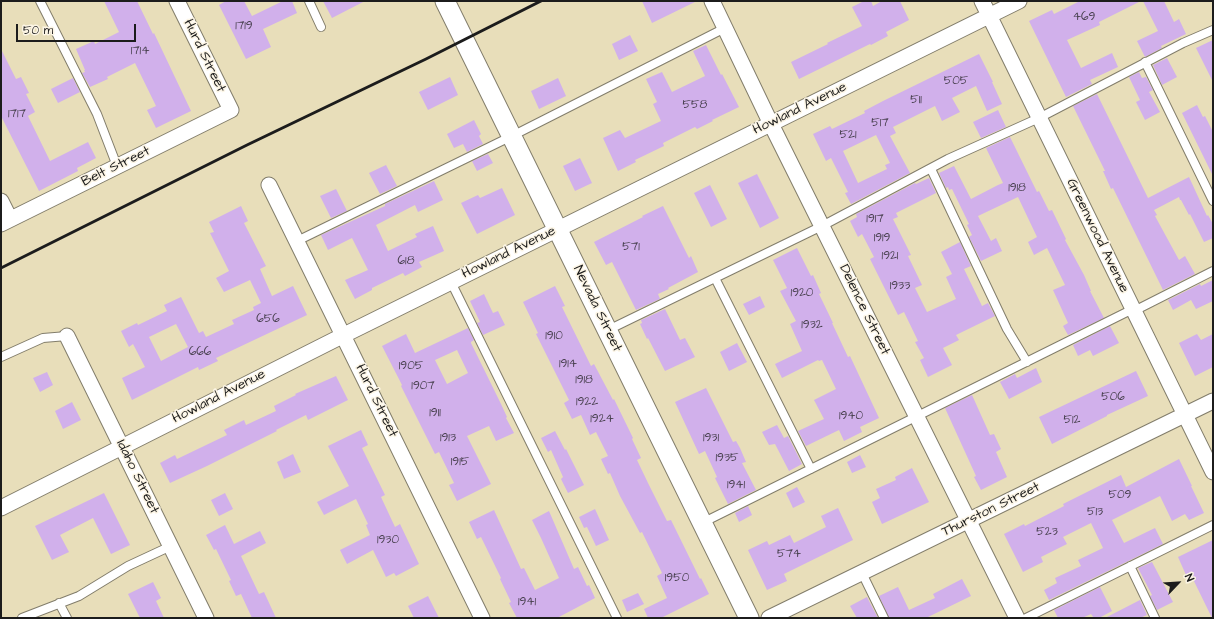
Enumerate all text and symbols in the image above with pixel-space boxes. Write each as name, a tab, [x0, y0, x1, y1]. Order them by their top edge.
house number: 469	[1073, 10, 1095, 24]
scale bar	[18, 16, 138, 42]
street label: Hurd Street	[179, 17, 229, 95]
house number: 1719	[235, 19, 253, 33]
text: 50 m	[23, 22, 53, 39]
house number: 1714	[131, 44, 149, 58]
house number: 505	[944, 74, 968, 88]
street label: Howland Avenue	[750, 79, 850, 139]
house number: 511	[910, 93, 922, 107]
house number: 558	[683, 98, 707, 112]
house number: 1717	[8, 107, 26, 121]
house number: 517	[871, 116, 889, 130]
house number: 521	[840, 128, 856, 142]
street label: Belt Street	[79, 143, 153, 191]
street label: Greenwood Avenue	[1062, 176, 1132, 296]
house number: 1918	[1008, 181, 1026, 195]
house number: 1917	[866, 212, 884, 226]
street label: Howland Avenue	[459, 223, 559, 283]
house number: 1919	[874, 231, 890, 245]
house number: 571	[622, 240, 640, 254]
house number: 1921	[882, 249, 898, 263]
house number: 618	[398, 254, 414, 268]
street label: Delence Street	[835, 262, 893, 358]
street label: Nevada Street	[569, 263, 625, 355]
house number: 1933	[890, 279, 910, 293]
house number: 1920	[791, 286, 813, 300]
house number: 656	[256, 312, 280, 326]
house number: 1932	[801, 318, 823, 332]
house number: 1910	[545, 329, 563, 343]
house number: 666	[189, 345, 211, 359]
house number: 1914	[559, 357, 577, 371]
house number: 1905	[399, 359, 423, 373]
street label: Hurd Street	[351, 362, 401, 440]
street label: Howland Avenue	[170, 366, 268, 428]
house number: 1918	[575, 373, 593, 387]
house number: 1907	[411, 379, 435, 393]
house number: 506	[1101, 390, 1125, 404]
house number: 1922	[576, 395, 598, 409]
house number: 1911	[429, 406, 441, 420]
house number: 1940	[839, 409, 863, 423]
house number: 1924	[590, 412, 614, 426]
house number: 512	[1064, 413, 1080, 427]
house number: 1913	[440, 431, 456, 445]
house number: 1931	[703, 431, 719, 445]
street label: Idaho Street	[112, 437, 162, 517]
house number: 1935	[716, 451, 738, 465]
house number: 1915	[451, 455, 469, 469]
house number: 1941	[727, 478, 745, 492]
street label: Thurston Street	[939, 479, 1043, 541]
house number: 509	[1109, 488, 1131, 502]
house number: 513	[1087, 505, 1103, 519]
house number: 523	[1036, 525, 1058, 539]
house number: 1930	[377, 533, 399, 547]
house number: 574	[777, 547, 801, 561]
north arrow	[1158, 563, 1198, 603]
house number: 1950	[665, 571, 689, 585]
text: N	[1181, 571, 1198, 584]
house number: 1941	[518, 595, 536, 609]

